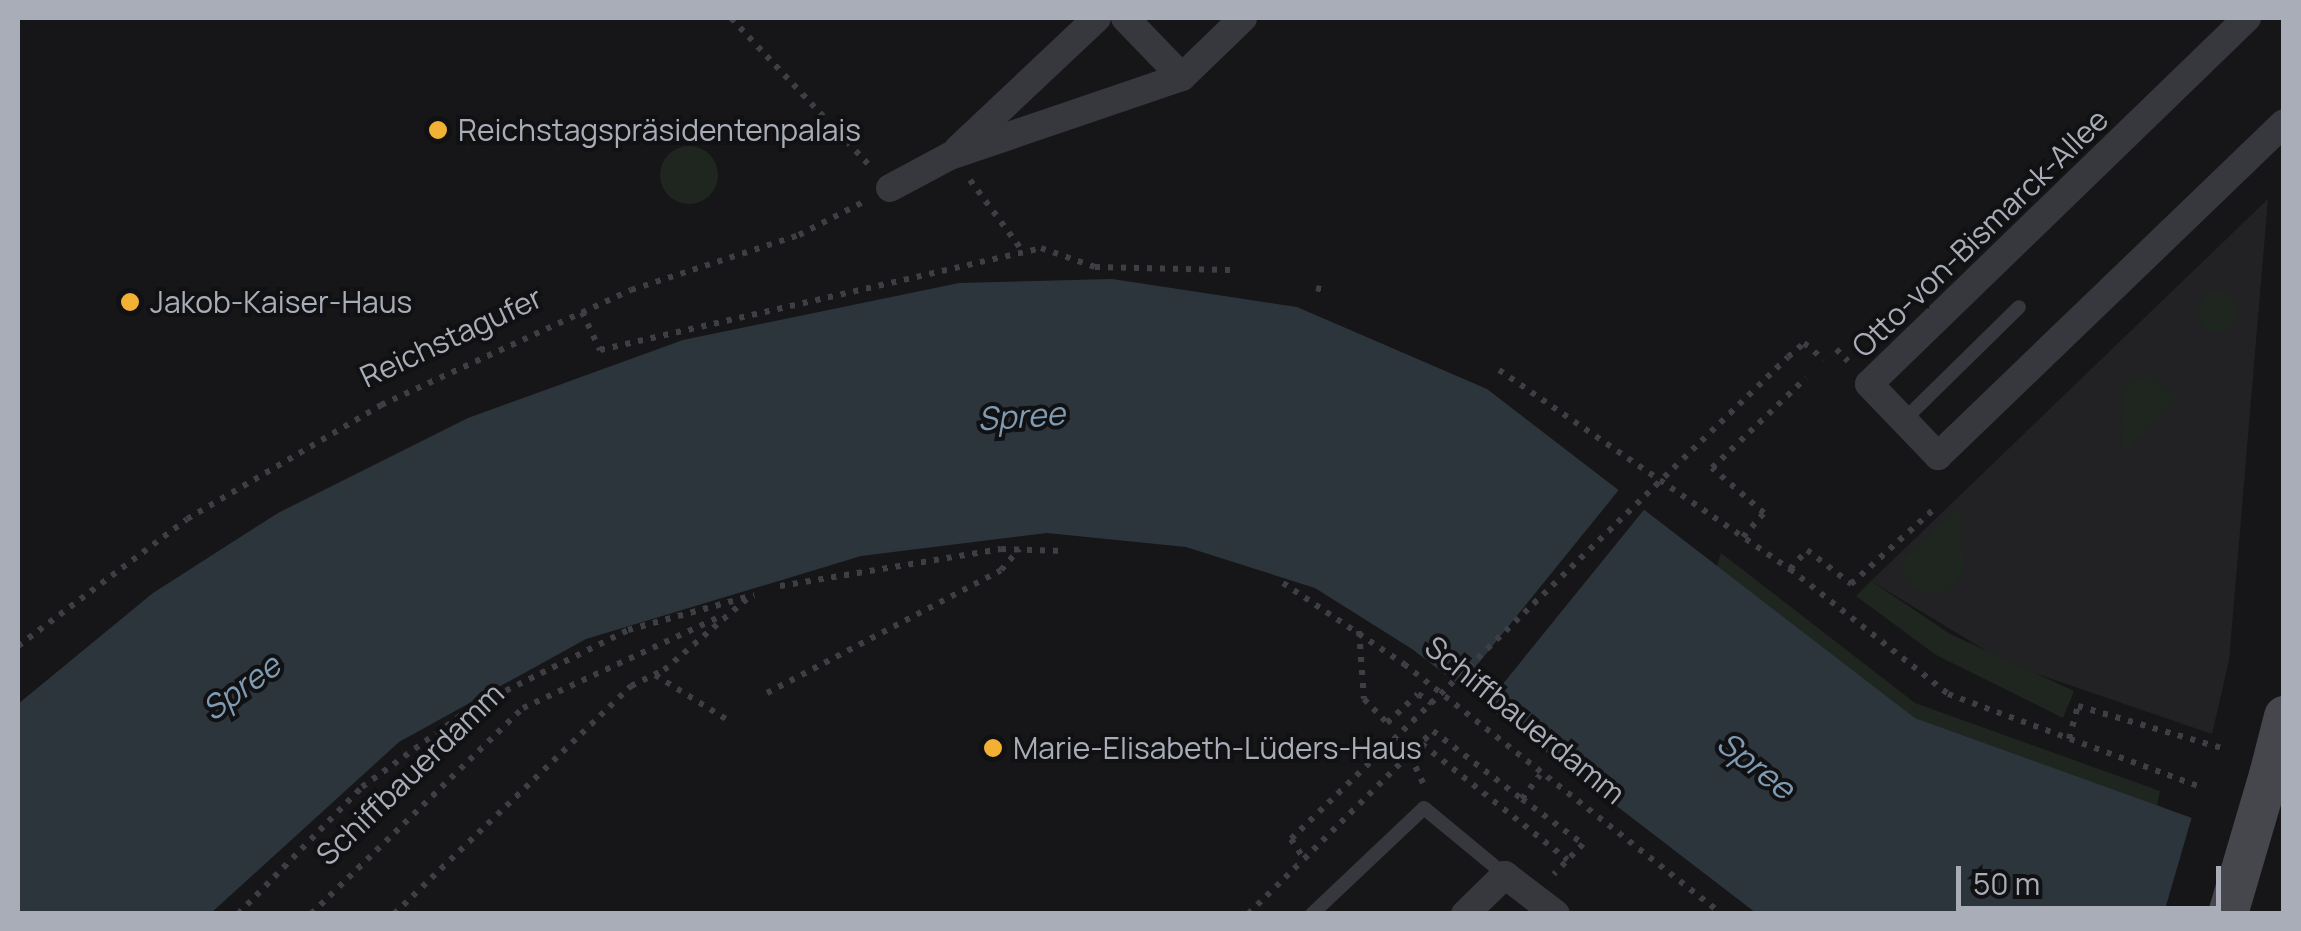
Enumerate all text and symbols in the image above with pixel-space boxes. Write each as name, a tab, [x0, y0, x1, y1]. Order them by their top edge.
street label: Otto-von-Bismarck-Allee	[1845, 101, 2115, 365]
place label: Reichstagspräsidentenpalais	[458, 112, 861, 148]
marker: Reichstagspräsidentenpalais	[427, 119, 449, 141]
street label: Reichstagufer	[354, 279, 548, 395]
place label: Jakob-Kaiser-Haus	[150, 284, 412, 320]
marker: Jakob-Kaiser-Haus	[119, 291, 141, 313]
water label: Spree	[976, 394, 1066, 438]
street label: Schiffbauerdamm	[1418, 628, 1632, 812]
water label: Spree	[194, 646, 288, 728]
street label: Schiffbauerdamm	[309, 675, 511, 873]
water label: Spree	[1710, 723, 1802, 807]
place label: Marie-Elisabeth-Lüders-Haus	[1013, 730, 1422, 766]
marker: Marie-Elisabeth-Lüders-Haus	[982, 737, 1004, 759]
scale bar	[1961, 846, 2226, 908]
text: 50 m	[1973, 863, 2040, 904]

